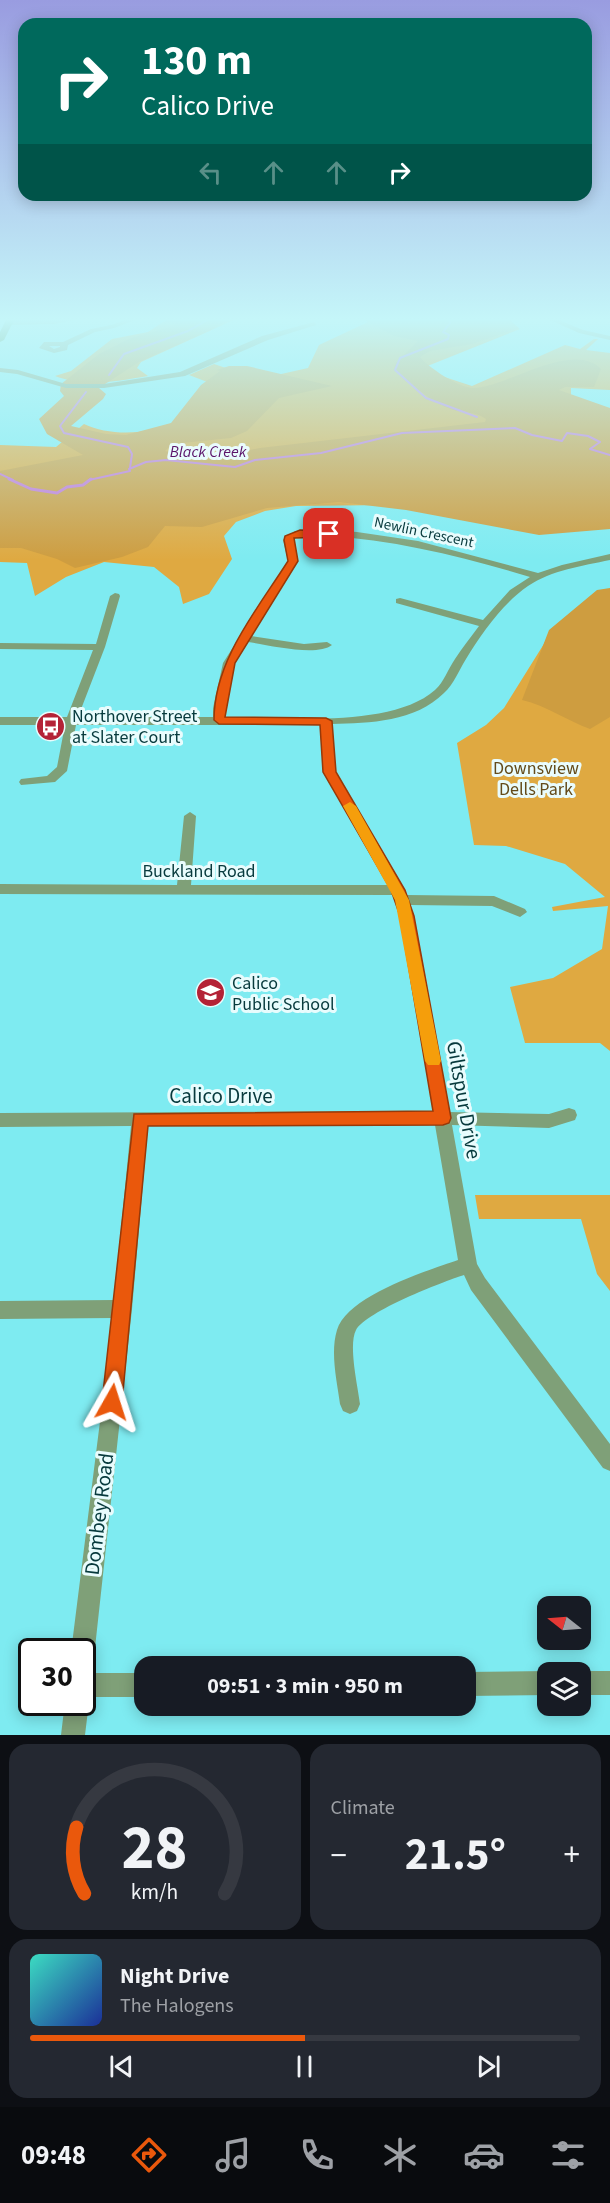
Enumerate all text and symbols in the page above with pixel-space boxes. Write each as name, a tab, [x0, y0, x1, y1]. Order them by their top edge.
text: 130 m	[141, 31, 252, 91]
icon: right	[42, 42, 120, 120]
text: Calico Drive	[141, 87, 274, 126]
icon: left	[194, 156, 227, 189]
icon: ahead	[257, 156, 290, 189]
icon: ahead	[320, 156, 353, 189]
icon: right	[383, 156, 416, 189]
water label: Black Creek	[170, 441, 247, 463]
pin	[303, 508, 354, 559]
street label: Newlin Crescent	[372, 512, 476, 553]
icon: arrive	[312, 517, 345, 550]
place label: Northover Street at Slater Court	[72, 704, 197, 750]
bus stop icon: Northover Street at Slater Court	[35, 710, 67, 742]
park label: Downsview Dells Park	[493, 756, 579, 802]
street label: Buckland Road	[142, 859, 256, 884]
place label: Calico Public School	[232, 971, 334, 1017]
school or university icon: Calico Public School	[195, 977, 227, 1009]
street label: Giltspur Drive	[439, 1039, 489, 1161]
street label: Calico Drive	[169, 1081, 273, 1111]
position arrow	[80, 1370, 144, 1434]
street label: Dombey Road	[77, 1451, 121, 1577]
north arrow	[537, 1596, 591, 1650]
map controls	[537, 1596, 591, 1716]
speed limit sign: 30	[18, 1638, 96, 1716]
button: layers	[537, 1662, 591, 1716]
text: 09:51 · 3 min · 950 m	[207, 1670, 403, 1702]
text: Climate	[331, 1794, 395, 1822]
text: 28	[122, 1804, 188, 1893]
text: 21.5°	[405, 1823, 506, 1887]
text: −	[331, 1832, 347, 1879]
text: +	[564, 1832, 580, 1879]
text: km/h	[131, 1877, 179, 1908]
text: Night Drive	[120, 1960, 229, 1992]
text: The Halogens	[120, 1992, 234, 2020]
icon: previous	[105, 2050, 138, 2083]
icon: pause	[288, 2050, 321, 2083]
icon: next	[472, 2050, 505, 2083]
icon: directions	[128, 2134, 170, 2176]
icon: music	[212, 2134, 254, 2176]
icon: phone	[296, 2134, 338, 2176]
icon: climate	[379, 2134, 421, 2176]
icon: car	[463, 2134, 505, 2176]
icon: filters	[547, 2134, 589, 2176]
text: 09:48	[21, 2136, 86, 2175]

